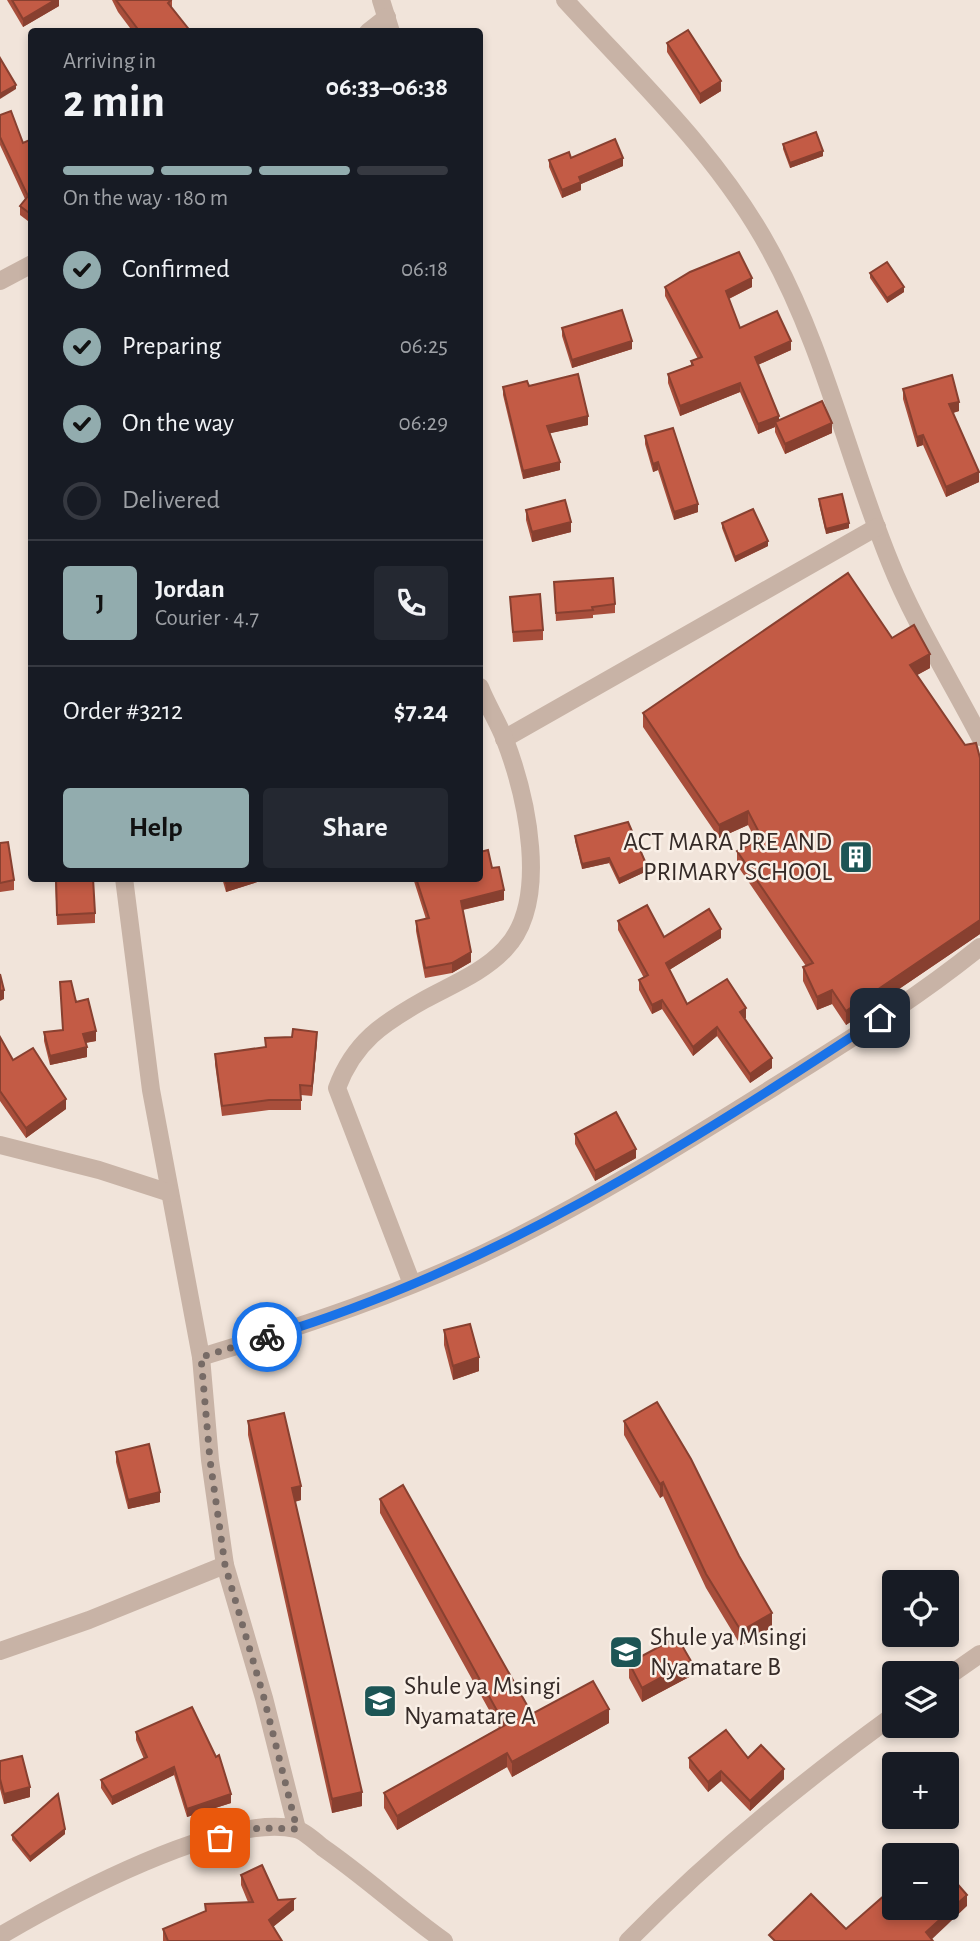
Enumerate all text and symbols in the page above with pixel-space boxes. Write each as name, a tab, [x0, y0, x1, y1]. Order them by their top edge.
text: Arriving in	[63, 50, 156, 73]
text: 06:33–06:38	[325, 74, 448, 100]
text: 2 min	[63, 79, 165, 125]
text: On the way · 180 m	[63, 187, 228, 210]
icon: check	[63, 251, 101, 289]
text: Confirmed	[122, 256, 230, 282]
text: 06:18	[401, 258, 448, 281]
icon: check	[63, 328, 101, 366]
text: Preparing	[122, 333, 221, 359]
text: 06:25	[400, 335, 448, 358]
icon: check	[63, 405, 101, 443]
text: On the way	[122, 410, 234, 436]
text: 06:29	[399, 412, 448, 435]
text: Delivered	[122, 487, 220, 513]
button: phone	[374, 566, 448, 640]
text: Jordan	[155, 576, 225, 602]
text: J	[96, 590, 104, 616]
text: Courier · 4.7	[155, 607, 259, 630]
text: Order #3212	[63, 698, 183, 724]
text: $7.24	[394, 698, 448, 724]
button: Help	[63, 788, 249, 868]
button: Share	[263, 788, 448, 868]
place label: ACT MARA PRE AND PRIMARY SCHOOL	[623, 829, 832, 885]
building icon: ACT MARA PRE AND PRIMARY SCHOOL	[837, 838, 875, 876]
pin	[850, 988, 910, 1048]
icon: home	[861, 999, 899, 1037]
courier	[232, 1302, 302, 1372]
icon: bike	[248, 1318, 286, 1356]
map controls	[882, 1570, 959, 1920]
button: locate	[882, 1570, 959, 1647]
place label: Shule ya Msingi Nyamatare B	[650, 1624, 807, 1680]
school or university icon: Shule ya Msingi Nyamatare B	[607, 1633, 645, 1671]
button: layers	[882, 1661, 959, 1738]
place label: Shule ya Msingi Nyamatare A	[404, 1673, 561, 1729]
school or university icon: Shule ya Msingi Nyamatare A	[361, 1682, 399, 1720]
button: +	[882, 1752, 959, 1829]
pin	[190, 1808, 250, 1868]
icon: bag	[201, 1819, 239, 1857]
button: −	[882, 1843, 959, 1920]

